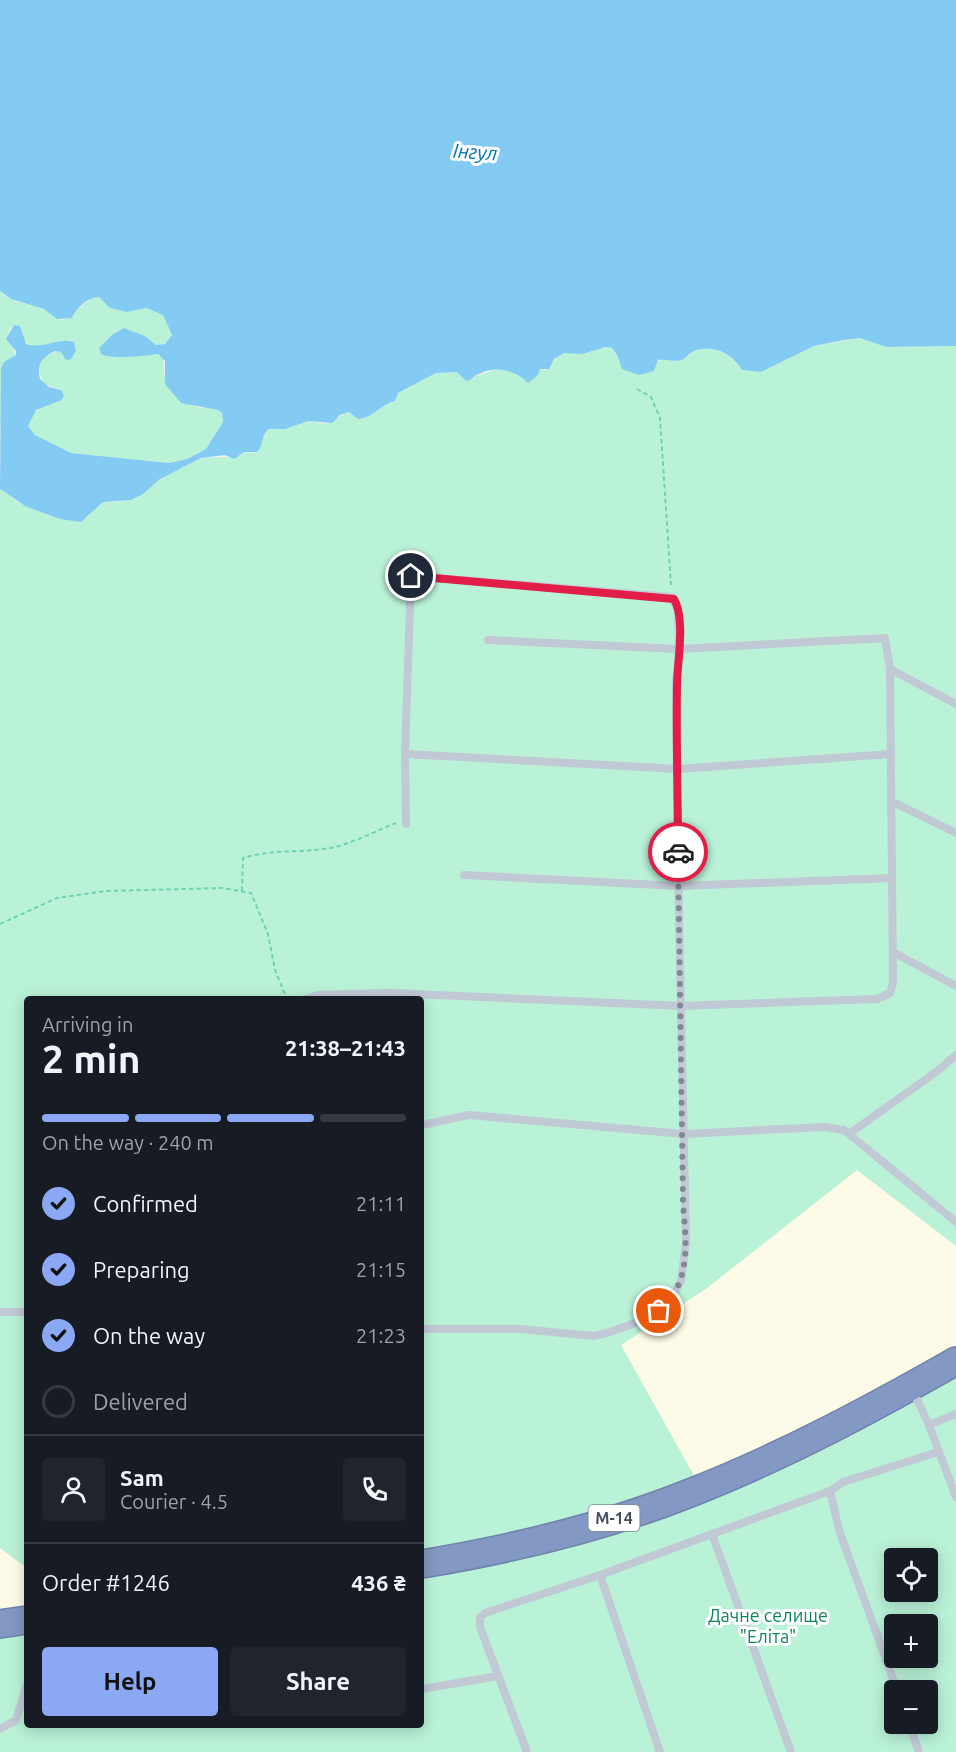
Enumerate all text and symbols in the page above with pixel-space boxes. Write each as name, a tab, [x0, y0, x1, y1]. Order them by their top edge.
water label: Інгул	[452, 138, 498, 165]
pin	[385, 550, 436, 601]
icon: home	[394, 559, 427, 592]
courier	[648, 822, 708, 882]
icon: car	[662, 836, 695, 869]
text: Arriving in	[42, 1013, 133, 1036]
text: 21:38–21:43	[285, 1035, 406, 1060]
text: 2 min	[42, 1037, 141, 1080]
text: On the way · 240 m	[42, 1131, 214, 1154]
icon: check	[42, 1187, 75, 1220]
text: Confirmed	[93, 1191, 198, 1216]
text: 21:11	[356, 1192, 406, 1215]
icon: check	[42, 1253, 75, 1286]
text: Preparing	[93, 1257, 190, 1282]
text: 21:15	[356, 1258, 406, 1281]
pin	[633, 1285, 684, 1336]
icon: bag	[642, 1294, 675, 1327]
icon: check	[42, 1319, 75, 1352]
text: On the way	[93, 1323, 205, 1348]
text: 21:23	[356, 1324, 406, 1347]
text: Delivered	[93, 1389, 188, 1414]
button: person	[42, 1458, 105, 1521]
button: phone	[343, 1458, 406, 1521]
text: Sam	[120, 1465, 164, 1490]
text: Courier · 4.5	[120, 1490, 228, 1513]
road number: М-14	[588, 1505, 640, 1531]
map controls	[884, 1548, 938, 1734]
button: locate	[884, 1548, 938, 1602]
text: Order #1246	[42, 1570, 170, 1595]
text: 436 ₴	[351, 1570, 406, 1595]
park label: Дачне селище "Еліта"	[708, 1605, 828, 1646]
button: +	[884, 1614, 938, 1668]
button: Help	[42, 1647, 218, 1716]
button: Share	[230, 1647, 406, 1716]
button: −	[884, 1680, 938, 1734]

